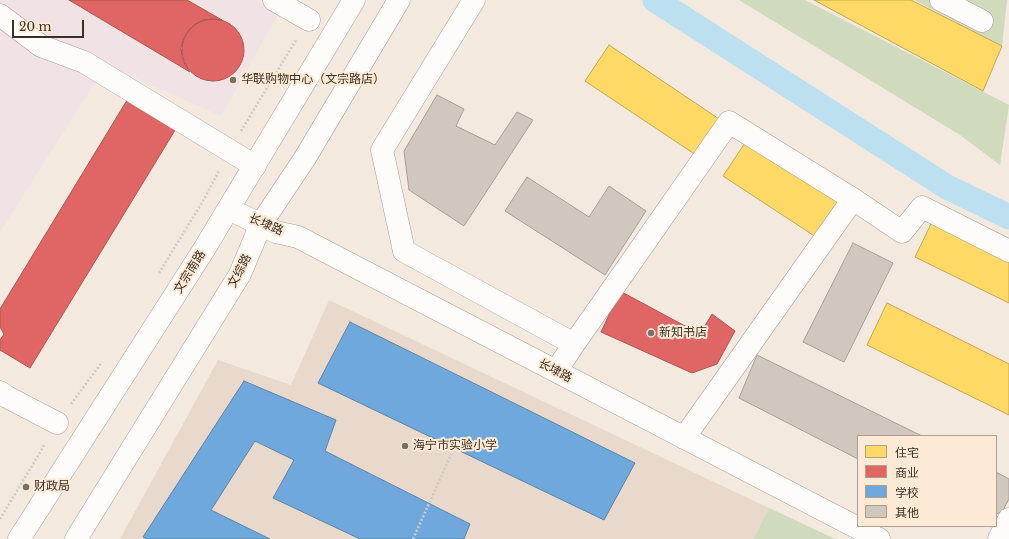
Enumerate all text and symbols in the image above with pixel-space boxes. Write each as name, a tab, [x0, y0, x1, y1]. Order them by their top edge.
scale bar	[14, 12, 86, 38]
text: 20 m	[19, 19, 51, 34]
place label: 华联购物中心（文宗路店）	[241, 73, 385, 87]
marker: 华联购物中心（文宗路店）	[228, 75, 238, 85]
street label: 长埭路	[247, 211, 285, 239]
street label: 文宗南路	[171, 248, 209, 296]
street label: 文综路	[225, 252, 255, 290]
place label: 新知书店	[659, 326, 707, 340]
marker: 新知书店	[646, 328, 656, 338]
street label: 长埭路	[536, 356, 574, 386]
legend	[857, 435, 997, 527]
place label: 海宁市实验小学	[413, 439, 497, 453]
marker: 海宁市实验小学	[400, 441, 410, 451]
text: 住宅	[895, 445, 919, 460]
text: 商业	[895, 465, 919, 480]
place label: 财政局	[34, 480, 70, 494]
marker: 财政局	[21, 482, 31, 492]
text: 学校	[895, 485, 919, 500]
text: 其他	[895, 505, 919, 520]

